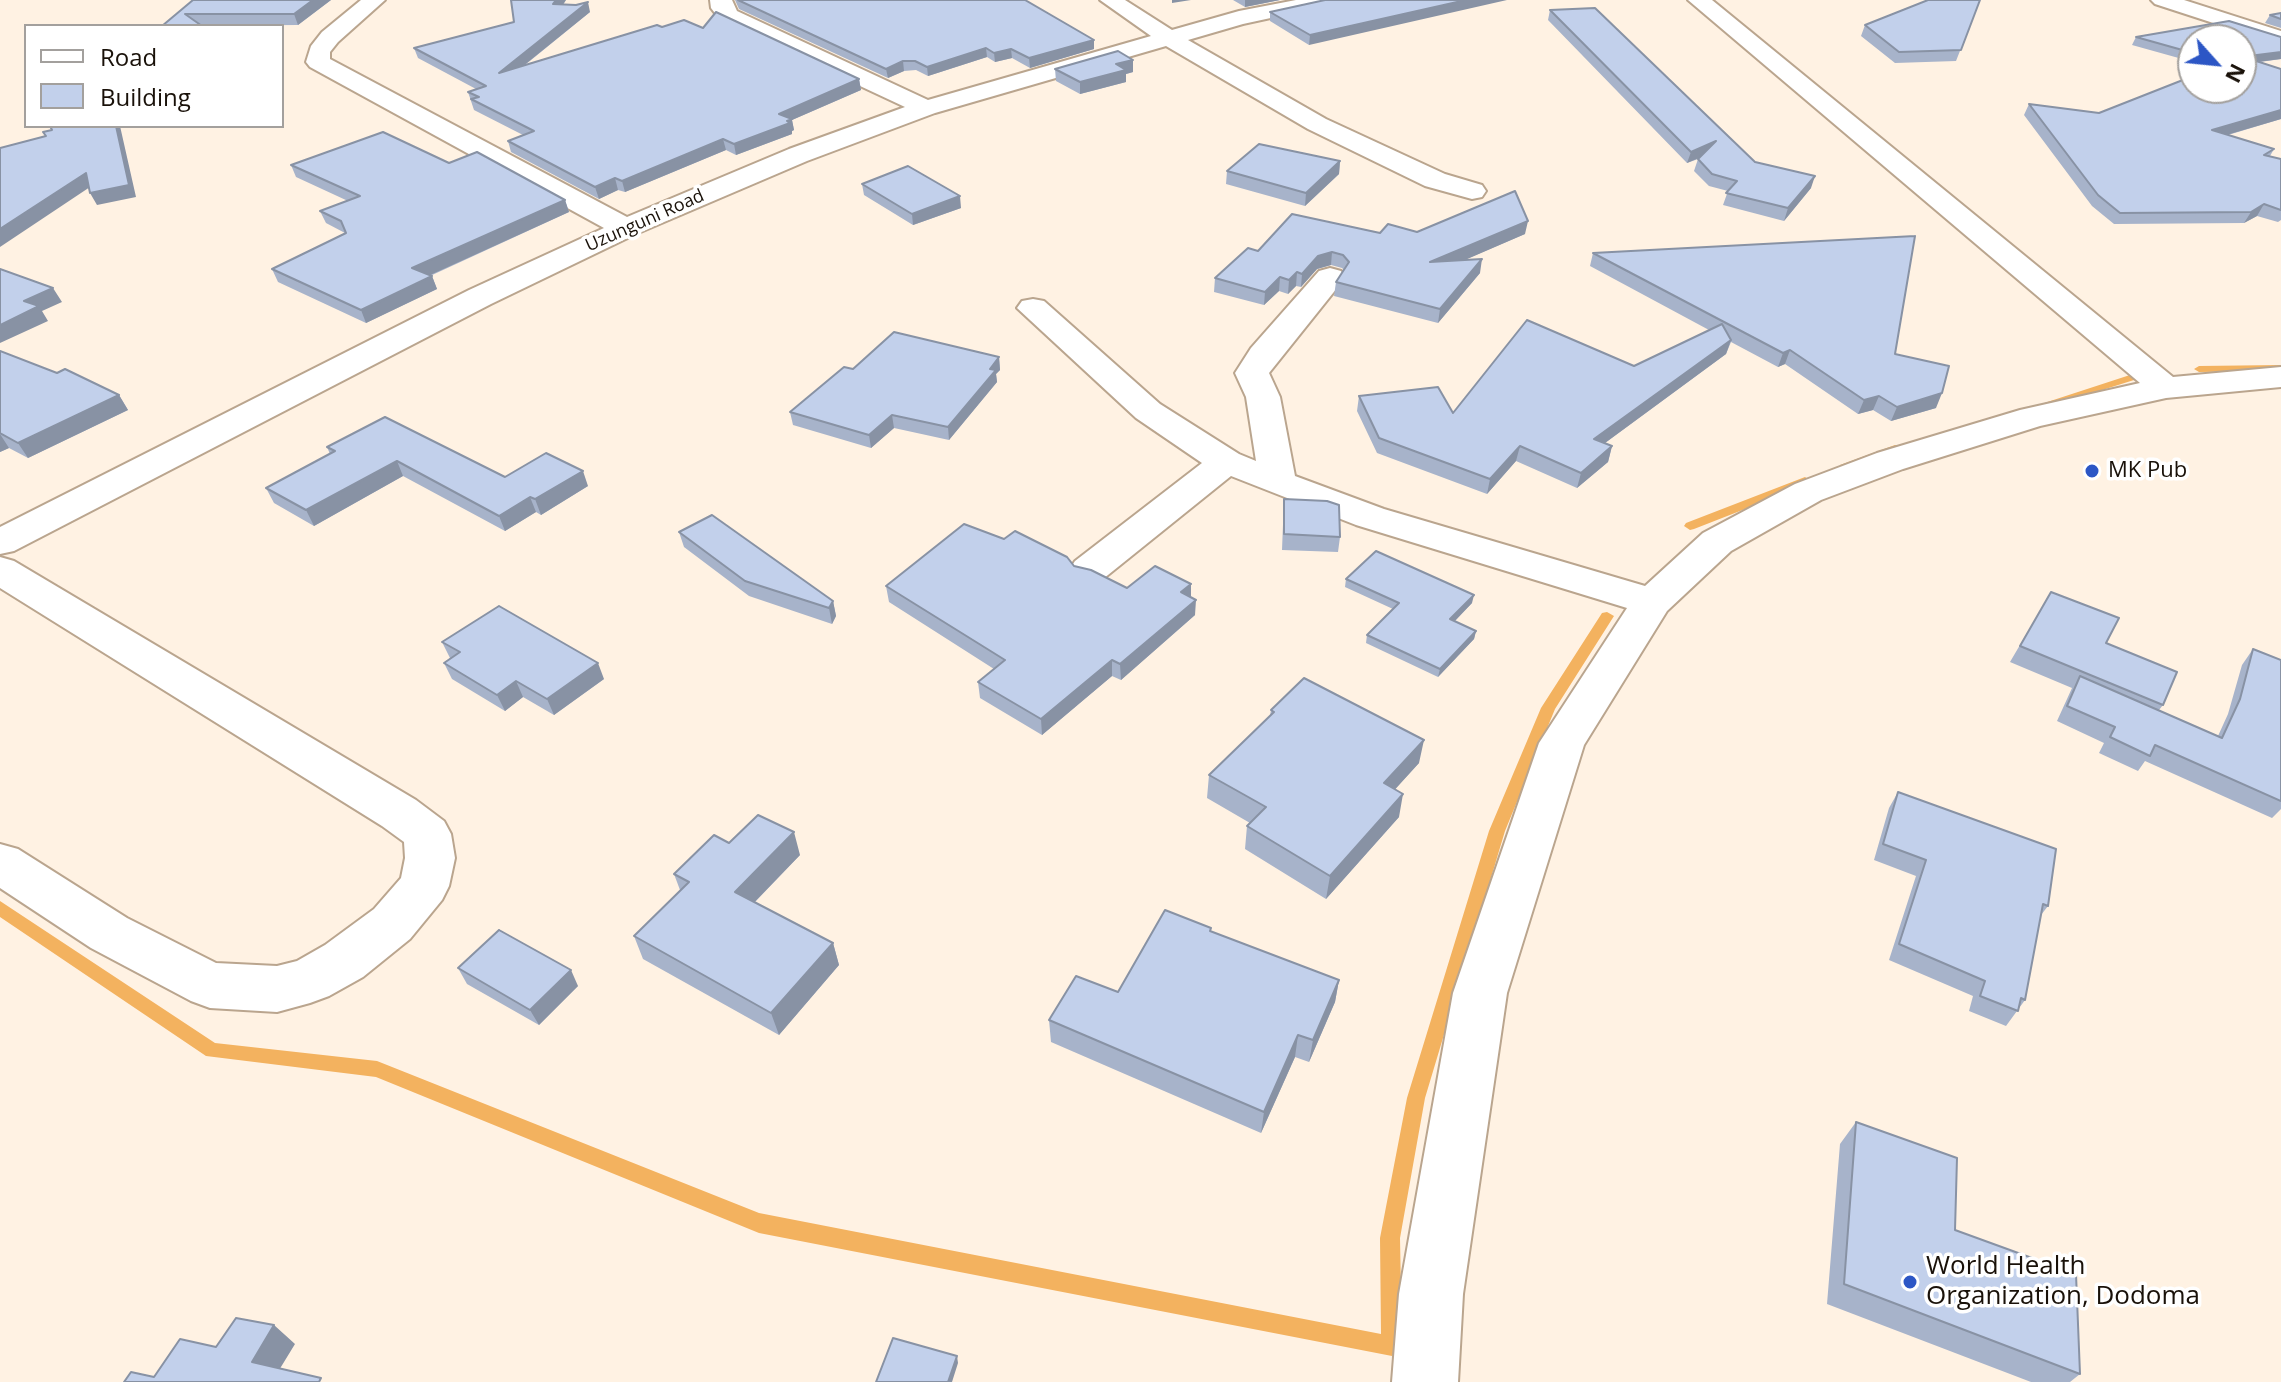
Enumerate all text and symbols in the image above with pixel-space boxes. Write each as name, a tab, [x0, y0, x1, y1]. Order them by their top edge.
legend	[24, 24, 284, 128]
north arrow	[2177, 24, 2257, 104]
text: Road	[100, 40, 157, 73]
text: N	[2219, 59, 2254, 89]
text: Building	[100, 80, 191, 113]
street label: Uzunguni Road	[582, 185, 708, 257]
place label: MK Pub	[2108, 458, 2187, 484]
marker: MK Pub	[2083, 462, 2101, 480]
place label: World Health Organization, Dodoma	[1926, 1251, 2200, 1312]
marker: World Health Organization, Dodoma	[1901, 1273, 1919, 1291]

